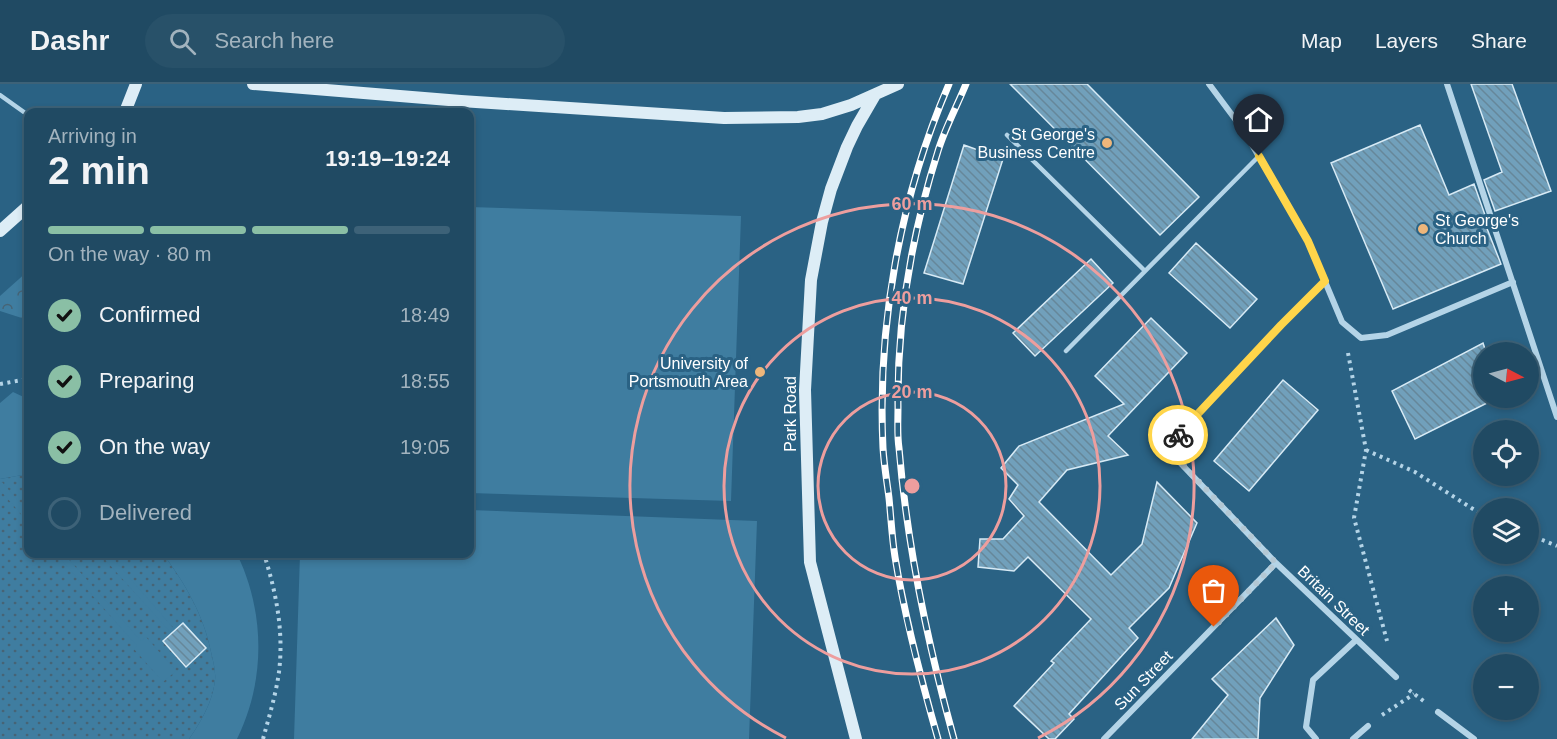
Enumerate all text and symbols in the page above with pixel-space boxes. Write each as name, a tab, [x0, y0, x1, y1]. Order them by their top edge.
search box	[145, 14, 565, 68]
text: Dashr	[30, 25, 109, 56]
icon: search	[166, 25, 199, 58]
text: Search here	[214, 28, 334, 53]
text: Map	[1301, 29, 1342, 52]
text: Layers	[1375, 29, 1438, 52]
text: Share	[1471, 29, 1527, 52]
pin	[1233, 94, 1284, 156]
icon: home	[1242, 103, 1275, 136]
text: Arriving in	[48, 125, 137, 147]
place label: St George's Business Centre	[978, 126, 1095, 161]
marker: St George's Business Centre	[1100, 136, 1114, 150]
text: 19:19–19:24	[325, 146, 450, 171]
text: 2 min	[48, 149, 150, 192]
text: 60 m	[891, 194, 933, 214]
place label: St George's Church	[1435, 212, 1519, 247]
marker: St George's Church	[1416, 222, 1430, 236]
text: On the way · 80 m	[48, 243, 211, 265]
text: 40 m	[891, 288, 933, 308]
icon: check	[48, 299, 81, 332]
text: Confirmed	[99, 302, 200, 327]
text: 18:49	[400, 304, 450, 326]
north arrow	[1473, 342, 1539, 408]
map controls	[1473, 342, 1539, 720]
place label: University of Portsmouth Area	[629, 355, 749, 390]
icon: check	[48, 365, 81, 398]
marker: University of Portsmouth Area	[753, 365, 767, 379]
text: Preparing	[99, 368, 194, 393]
text: 18:55	[400, 370, 450, 392]
street label: Park Road	[782, 376, 799, 452]
text: 20 m	[891, 382, 933, 402]
courier	[1148, 405, 1208, 465]
icon: bike	[1162, 419, 1195, 452]
button: locate	[1473, 420, 1539, 486]
icon: check	[48, 431, 81, 464]
text: On the way	[99, 434, 210, 459]
text: 19:05	[400, 436, 450, 458]
centre of rings	[902, 476, 922, 496]
button: layers	[1473, 498, 1539, 564]
text: Delivered	[99, 500, 192, 525]
street label: Britain Street	[1294, 562, 1373, 639]
pin	[1188, 565, 1239, 627]
icon: bag	[1197, 574, 1230, 607]
button: +	[1473, 576, 1539, 642]
street label: Sun Street	[1111, 647, 1176, 713]
button: −	[1473, 654, 1539, 720]

